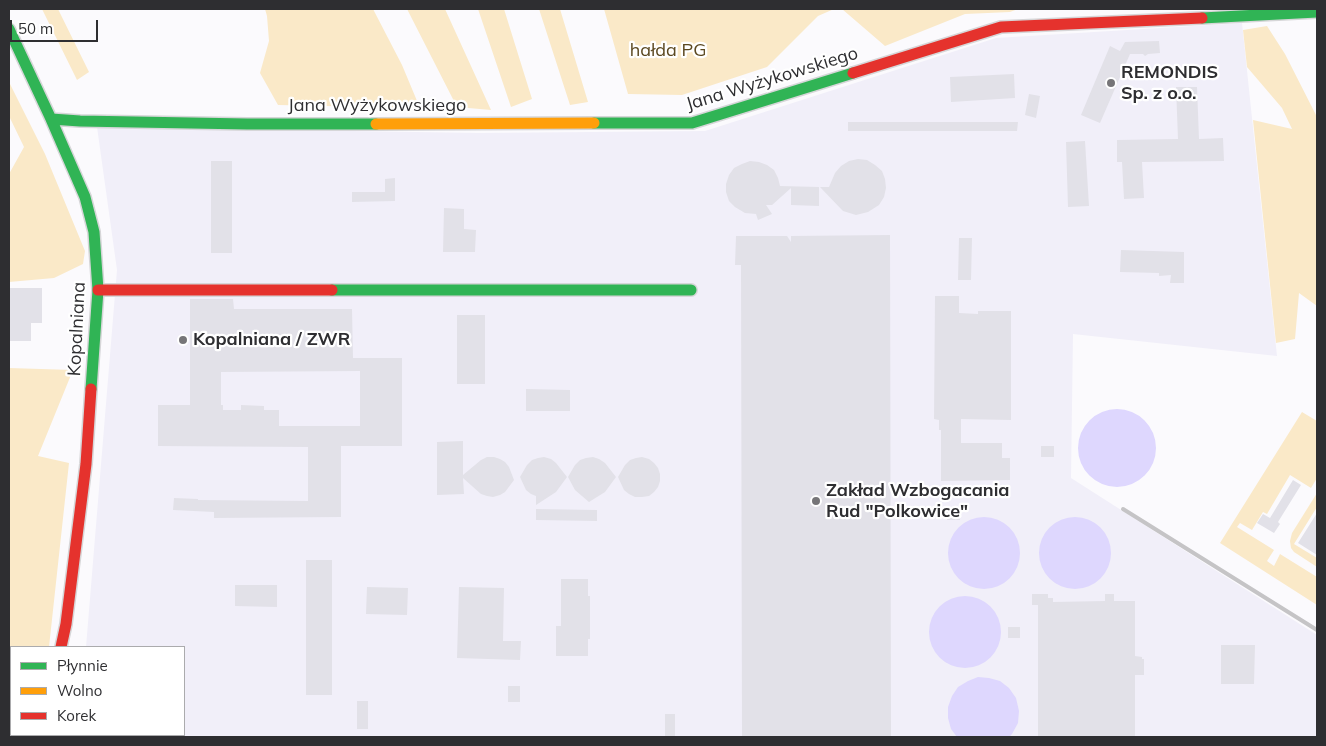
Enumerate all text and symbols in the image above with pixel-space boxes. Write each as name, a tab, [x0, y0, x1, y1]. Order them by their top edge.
scale bar	[12, 10, 100, 42]
text: 50 m	[18, 19, 53, 38]
park label: hałda PG	[630, 40, 706, 62]
street label: Jana Wyżykowskiego	[683, 43, 861, 115]
place label: REMONDIS Sp. z o.o.	[1121, 62, 1218, 104]
marker: REMONDIS Sp. z o.o.	[1105, 77, 1117, 89]
street label: Jana Wyżykowskiego	[288, 95, 466, 117]
street label: Kopalniana	[64, 281, 90, 377]
place label: Kopalniana / ZWR	[193, 329, 350, 351]
marker: Kopalniana / ZWR	[177, 334, 189, 346]
place label: Zakład Wzbogacania Rud "Polkowice"	[826, 480, 1010, 522]
marker: Zakład Wzbogacania Rud "Polkowice"	[810, 495, 822, 507]
legend	[10, 646, 185, 736]
text: Płynnie	[57, 656, 108, 675]
text: Wolno	[57, 681, 102, 700]
text: Korek	[57, 706, 96, 725]

